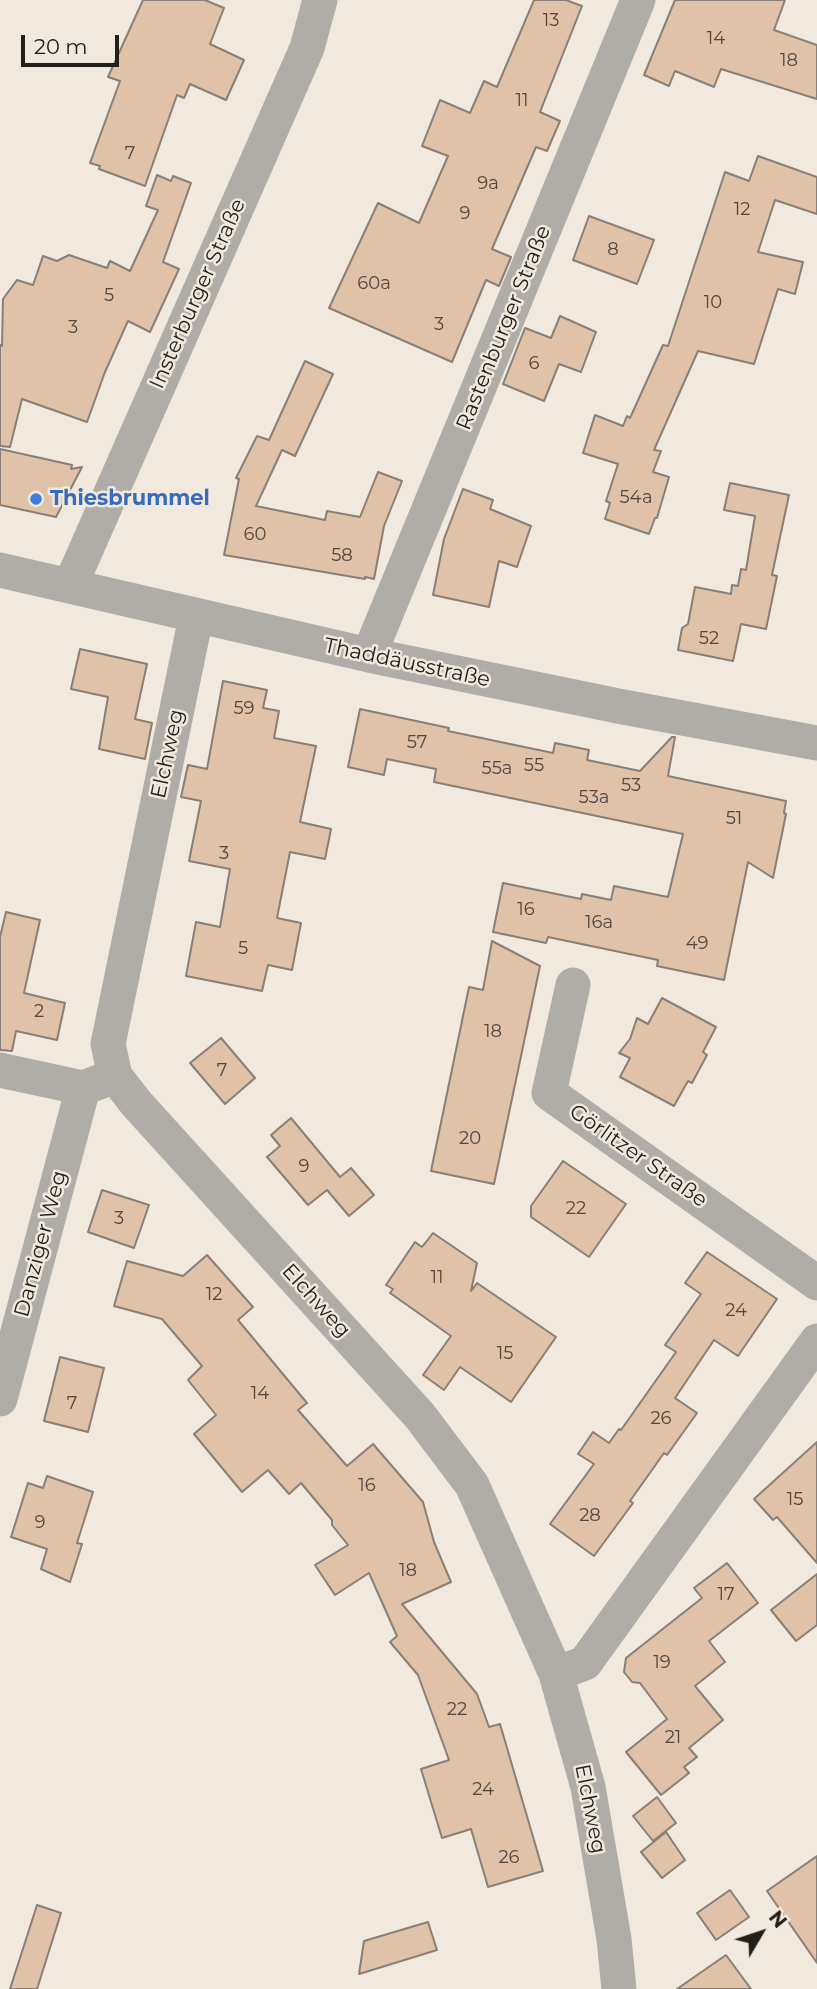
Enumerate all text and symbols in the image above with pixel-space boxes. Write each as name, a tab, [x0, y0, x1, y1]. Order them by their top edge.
house number: 13	[543, 10, 559, 32]
scale bar	[24, 21, 122, 65]
house number: 14	[707, 28, 725, 50]
text: 20 m	[34, 34, 88, 59]
house number: 18	[780, 50, 798, 72]
house number: 11	[516, 90, 528, 112]
house number: 7	[125, 143, 135, 165]
house number: 9a	[477, 173, 499, 195]
street label: Insterburger Straße	[145, 195, 251, 393]
house number: 12	[734, 199, 750, 221]
house number: 9	[460, 203, 470, 225]
street label: Rastenburger Straße	[451, 222, 557, 434]
house number: 8	[607, 239, 619, 261]
house number: 60a	[357, 273, 391, 295]
house number: 5	[104, 285, 114, 307]
house number: 10	[704, 292, 722, 314]
house number: 3	[434, 314, 444, 336]
house number: 3	[68, 317, 78, 339]
house number: 6	[529, 353, 539, 375]
place label: Thiesbrummel	[50, 486, 210, 512]
house number: 54a	[619, 487, 653, 509]
marker: Thiesbrummel	[28, 491, 44, 507]
house number: 60	[244, 524, 266, 546]
house number: 58	[331, 545, 353, 567]
house number: 52	[699, 628, 719, 650]
street label: Thaddäusstraße	[322, 633, 492, 693]
house number: 59	[233, 698, 255, 720]
street label: Elchweg	[146, 707, 190, 801]
house number: 57	[407, 732, 427, 754]
house number: 55	[524, 755, 544, 777]
house number: 55a	[482, 758, 512, 780]
house number: 53	[621, 775, 641, 797]
house number: 53a	[579, 787, 609, 809]
house number: 51	[726, 808, 742, 830]
house number: 3	[219, 843, 229, 865]
house number: 16	[517, 899, 535, 921]
house number: 16a	[585, 912, 613, 934]
house number: 49	[686, 933, 708, 955]
house number: 5	[238, 938, 248, 960]
house number: 2	[34, 1001, 44, 1023]
house number: 18	[484, 1021, 502, 1043]
house number: 7	[217, 1060, 227, 1082]
street label: Görlitzer Straße	[564, 1099, 712, 1213]
house number: 20	[459, 1128, 481, 1150]
house number: 9	[299, 1156, 309, 1178]
street label: Danziger Weg	[9, 1168, 73, 1320]
house number: 22	[566, 1198, 586, 1220]
house number: 3	[114, 1208, 124, 1230]
street label: Elchweg	[276, 1259, 356, 1343]
house number: 11	[431, 1267, 443, 1289]
house number: 12	[206, 1284, 222, 1306]
house number: 24	[725, 1300, 747, 1322]
house number: 15	[497, 1343, 513, 1365]
house number: 14	[251, 1383, 269, 1405]
house number: 7	[67, 1393, 77, 1415]
house number: 26	[650, 1408, 672, 1430]
house number: 16	[358, 1475, 376, 1497]
house number: 15	[787, 1489, 803, 1511]
house number: 28	[579, 1505, 601, 1527]
house number: 9	[35, 1512, 45, 1534]
house number: 18	[399, 1560, 417, 1582]
house number: 17	[717, 1584, 735, 1606]
house number: 19	[653, 1652, 671, 1674]
house number: 22	[447, 1699, 467, 1721]
house number: 21	[665, 1727, 681, 1749]
street label: Elchweg	[569, 1762, 611, 1856]
house number: 24	[472, 1779, 494, 1801]
house number: 26	[498, 1847, 520, 1869]
north arrow	[726, 1898, 796, 1968]
text: N	[764, 1906, 791, 1933]

